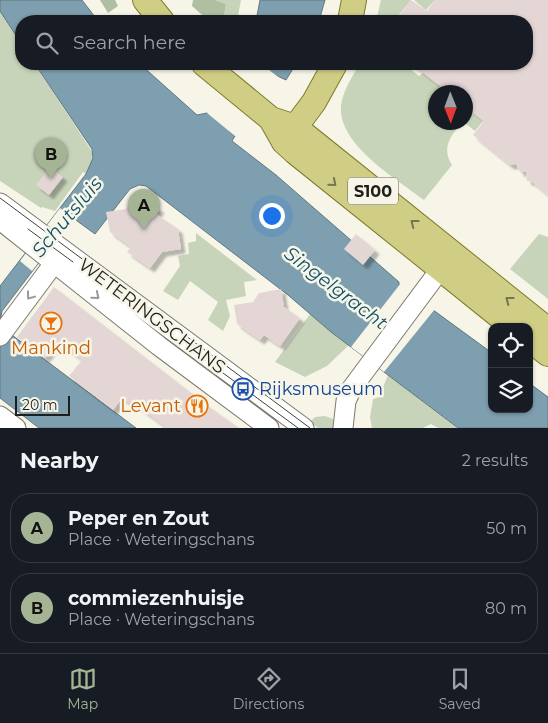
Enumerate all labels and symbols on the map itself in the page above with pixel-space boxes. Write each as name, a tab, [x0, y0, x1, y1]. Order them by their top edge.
north arrow	[428, 85, 473, 130]
pin: B	[35, 138, 67, 179]
water label: Schutsluis	[27, 172, 107, 262]
one-way arrow	[327, 177, 336, 185]
road number: S100	[348, 178, 398, 205]
pin: A	[128, 189, 160, 230]
your location	[259, 203, 285, 229]
one-way arrow	[411, 221, 420, 229]
water label: Singelgracht	[280, 242, 393, 335]
street label: WETERINGSCHANS	[74, 254, 230, 378]
one-way arrow	[28, 290, 36, 299]
one-way arrow	[90, 291, 99, 299]
one-way arrow	[506, 297, 515, 306]
bar icon: Mankind	[39, 311, 63, 335]
place label: Mankind	[11, 337, 91, 359]
bus stop icon: Rijksmuseum	[231, 377, 255, 401]
place label: Rijksmuseum	[259, 378, 383, 400]
scale bar	[15, 393, 70, 416]
restaurant icon: Levant	[185, 394, 209, 418]
place label: Levant	[120, 395, 181, 417]

